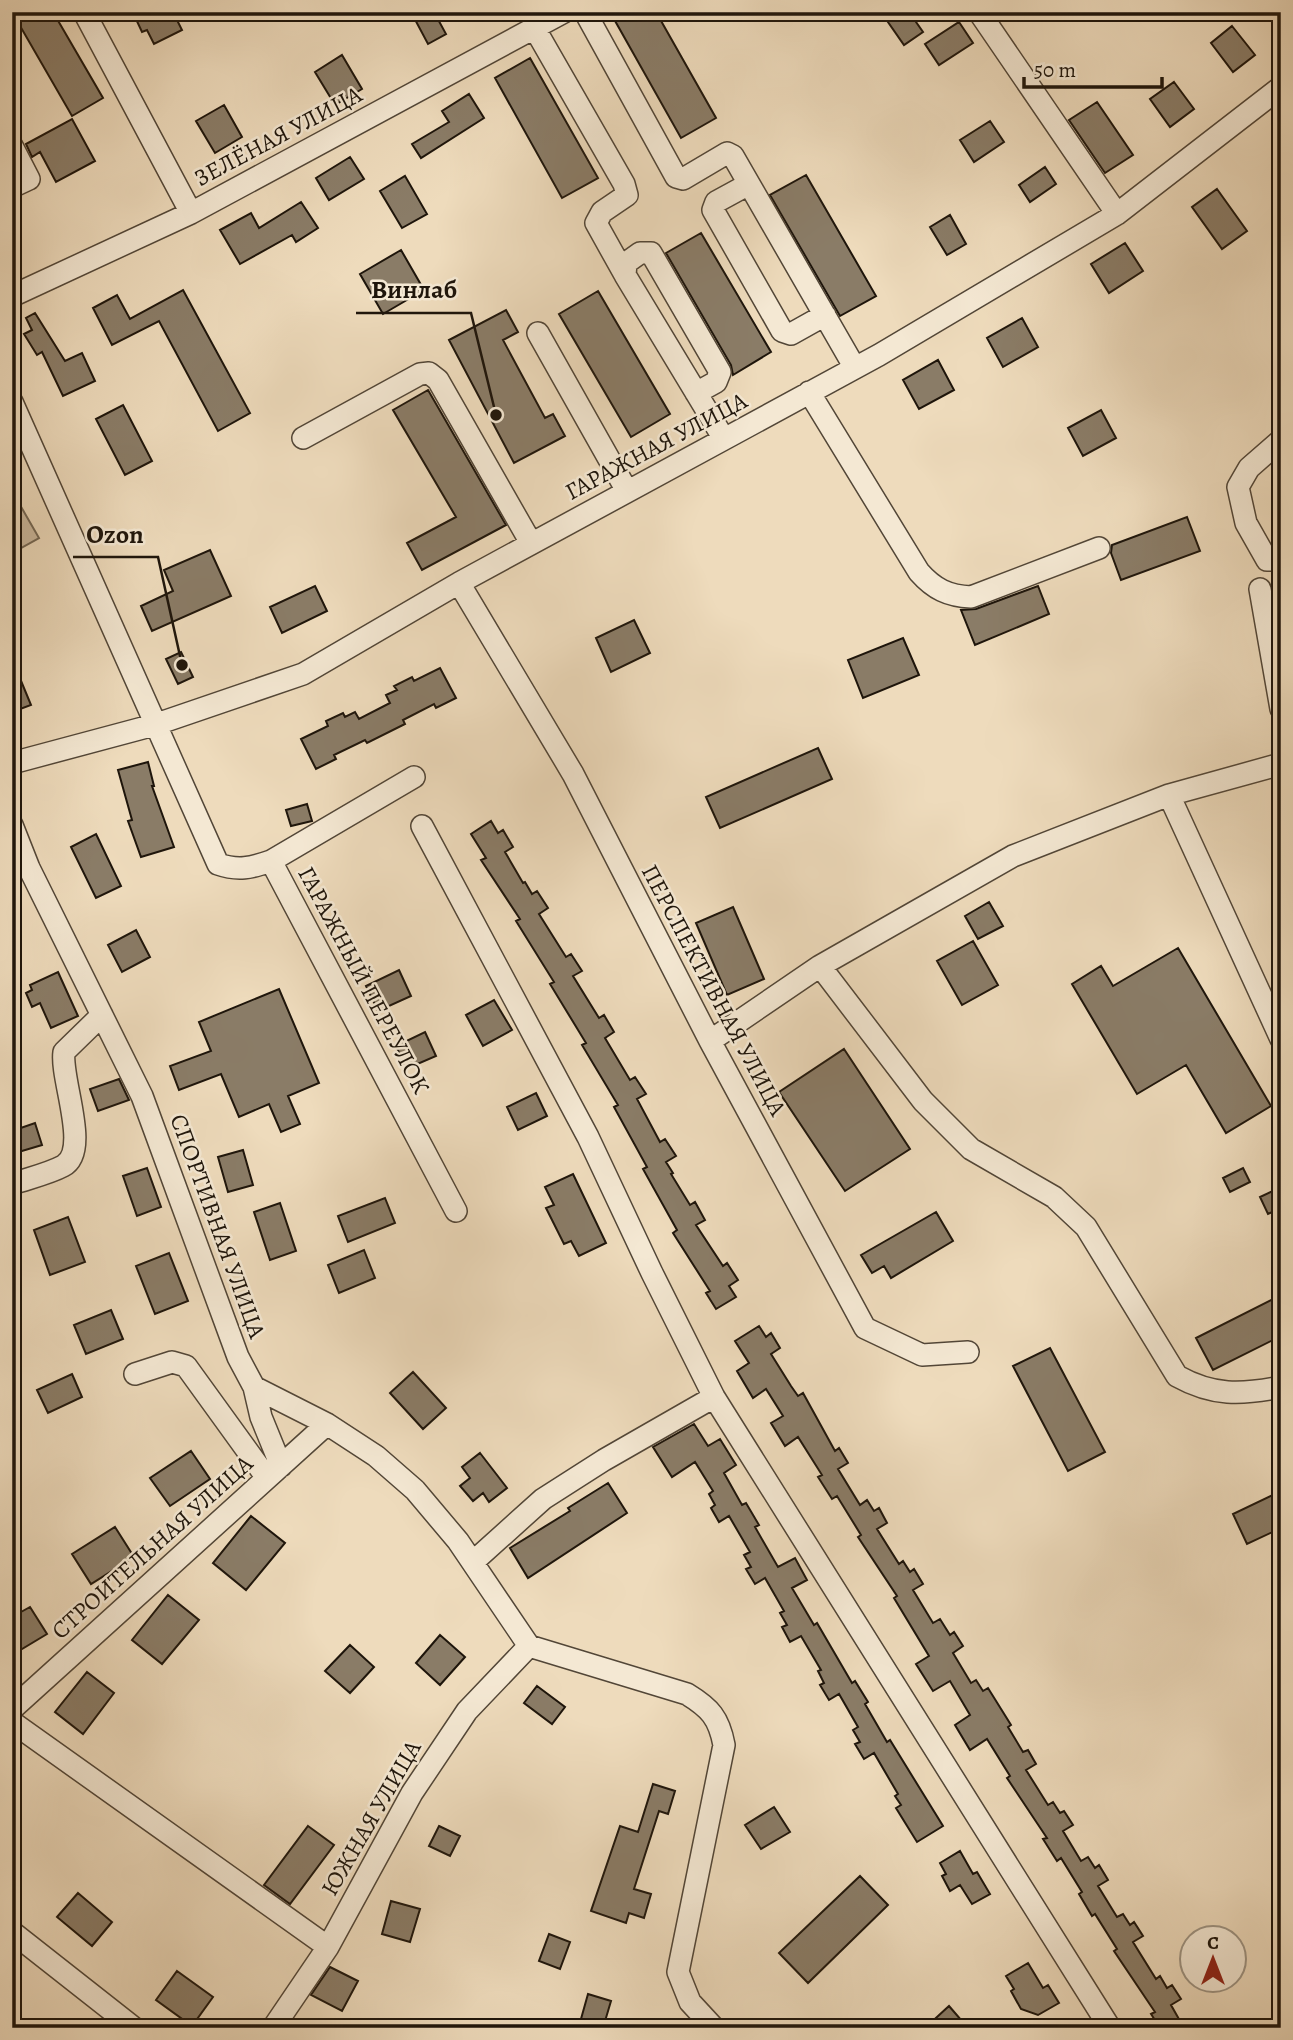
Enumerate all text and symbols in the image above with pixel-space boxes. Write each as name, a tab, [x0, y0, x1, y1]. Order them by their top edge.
scale bar	[1024, 46, 1162, 90]
text: 50 m	[1034, 56, 1076, 84]
street label: ЗЕЛЁНАЯ УЛИЦА	[189, 78, 368, 194]
callout: Винлаб	[356, 266, 471, 313]
text: Винлаб	[371, 272, 457, 307]
street label: ГАРАЖНАЯ УЛИЦА	[559, 384, 753, 507]
callout: Ozon	[73, 510, 158, 557]
text: Ozon	[86, 517, 144, 552]
street label: ПЕРСПЕКТИВНАЯ УЛИЦА	[634, 859, 794, 1122]
street label: ГАРАЖНЫЙ ПЕРЕУЛОК	[290, 861, 438, 1100]
street label: СПОРТИВНАЯ УЛИЦА	[163, 1109, 274, 1343]
street label: СТРОИТЕЛЬНАЯ УЛИЦА	[44, 1447, 260, 1646]
street label: ЮЖНАЯ УЛИЦА	[314, 1734, 429, 1902]
north arrow	[1178, 1924, 1248, 1994]
text: С	[1207, 1930, 1219, 1956]

